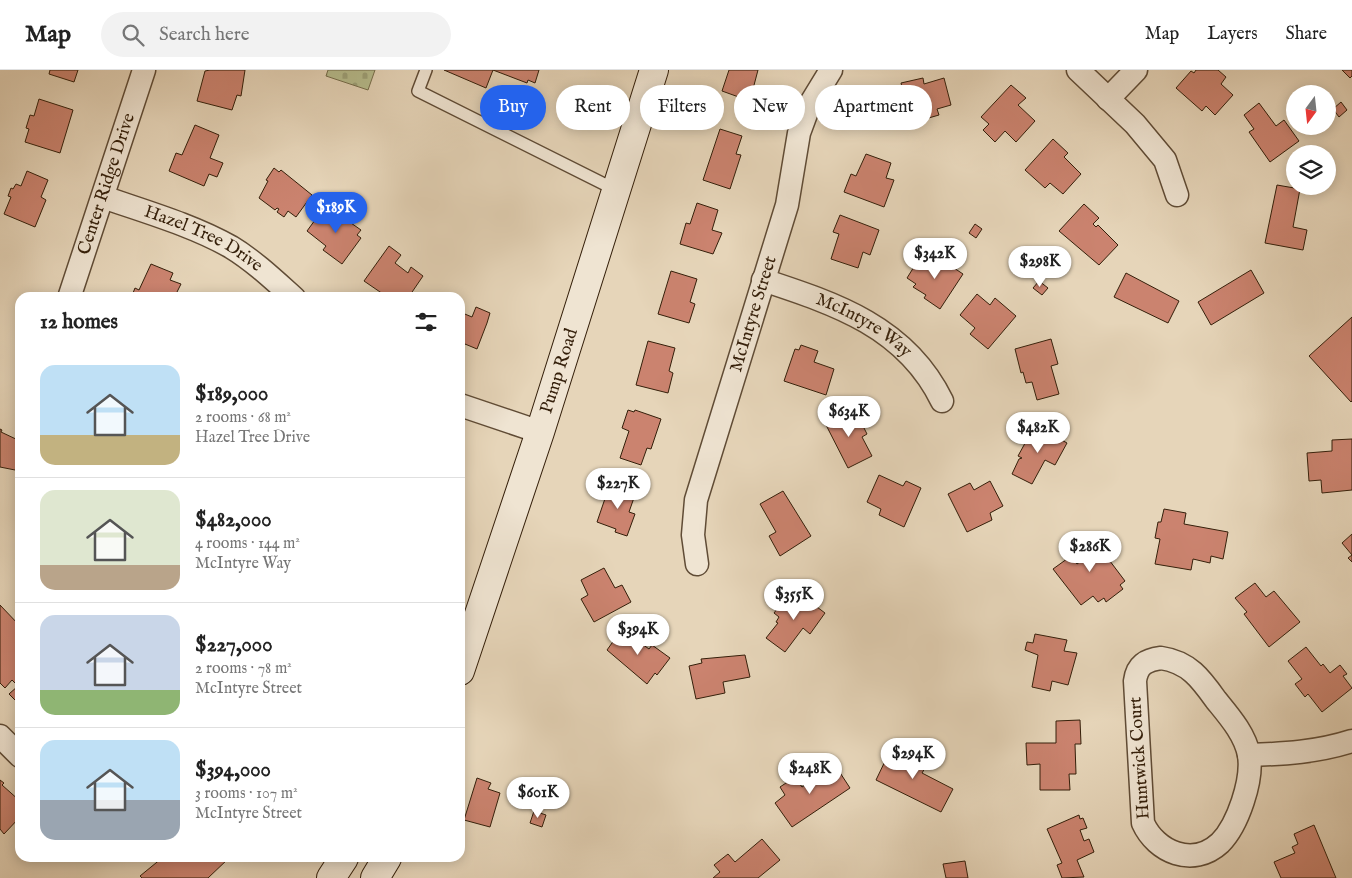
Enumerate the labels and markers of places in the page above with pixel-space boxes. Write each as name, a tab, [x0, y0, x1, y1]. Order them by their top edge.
pin: $189K	[301, 191, 371, 234]
pin: $342K	[900, 238, 970, 280]
pin: $298K	[1005, 246, 1075, 288]
pin: $634K	[814, 396, 884, 438]
pin: $482K	[1003, 412, 1073, 454]
pin: $227K	[583, 468, 653, 510]
pin: $286K	[1055, 530, 1125, 573]
pin: $355K	[759, 578, 829, 621]
pin: $394K	[603, 614, 673, 656]
pin: $294K	[878, 738, 948, 780]
pin: $248K	[775, 752, 845, 795]
pin: $601K	[503, 776, 573, 819]

